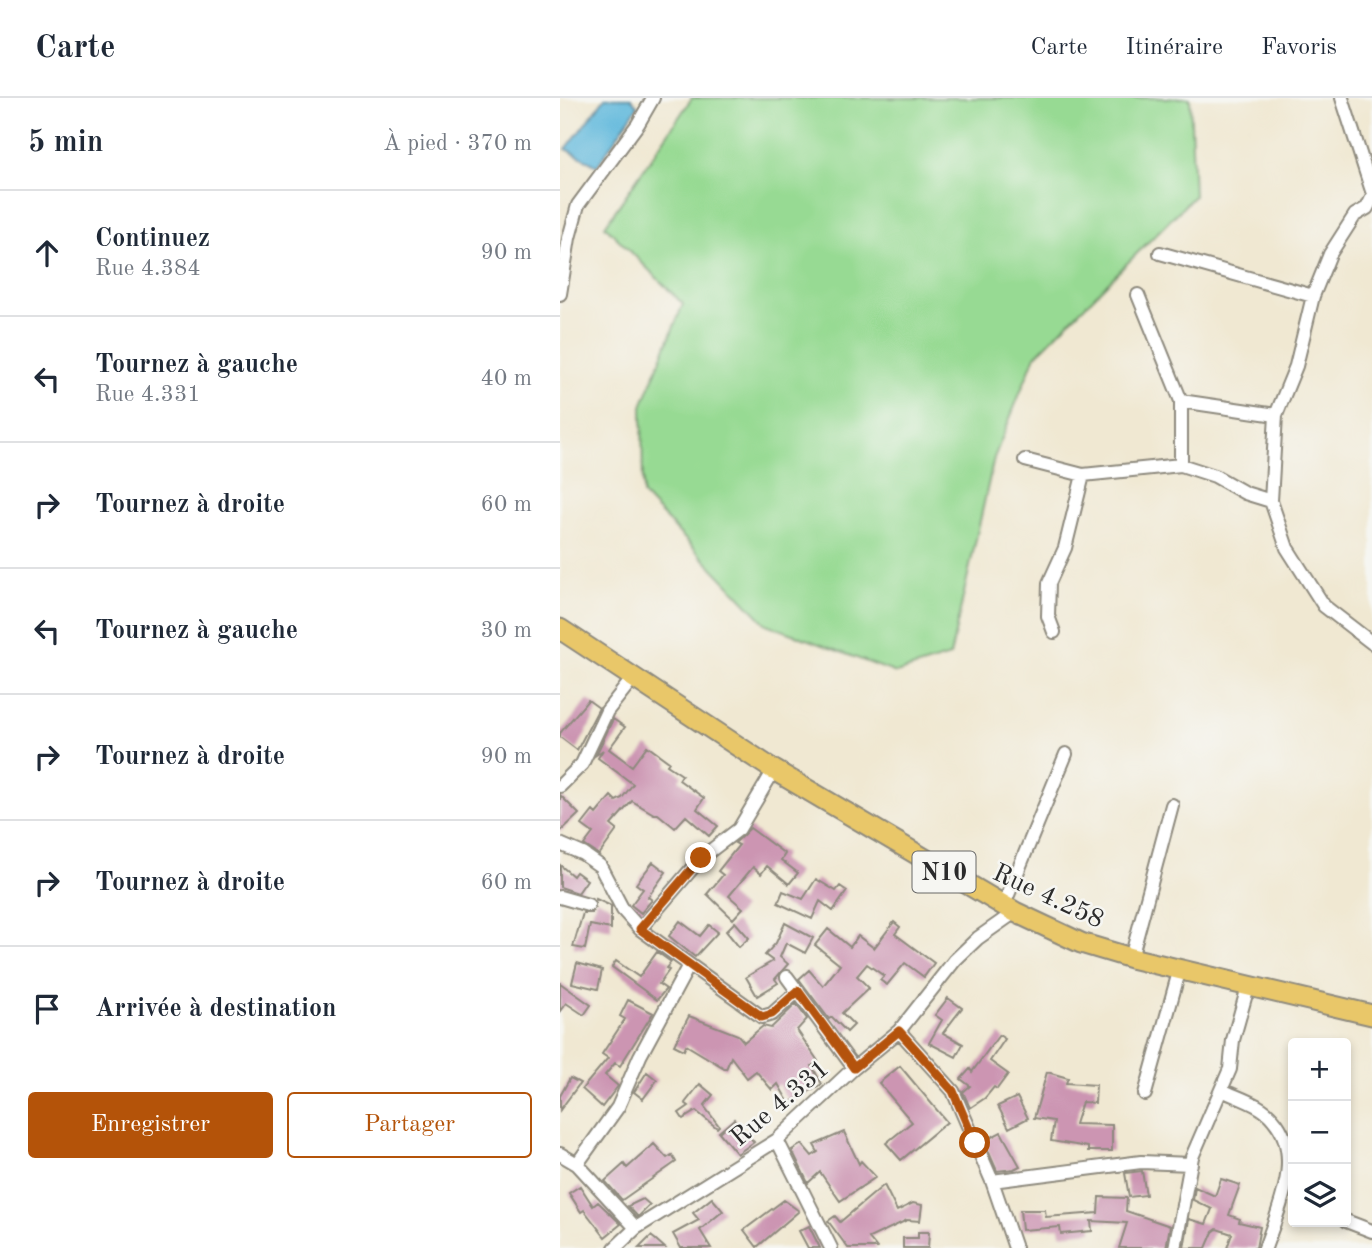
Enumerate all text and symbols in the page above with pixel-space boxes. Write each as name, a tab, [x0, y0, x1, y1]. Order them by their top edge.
text: Carte	[35, 32, 115, 65]
text: Carte	[1030, 36, 1088, 60]
text: Itinéraire	[1126, 36, 1223, 60]
text: Favoris	[1261, 36, 1337, 60]
text: 5 min	[28, 128, 103, 158]
text: À pied · 370 m	[383, 132, 532, 155]
text: Continuez	[95, 226, 210, 252]
icon: ahead	[28, 234, 66, 272]
text: 90 m	[481, 241, 532, 264]
text: Rue 4.384	[95, 257, 201, 280]
text: Tournez à gauche	[95, 352, 298, 378]
icon: left	[28, 360, 66, 398]
text: 40 m	[481, 367, 532, 390]
text: Rue 4.331	[95, 383, 201, 406]
icon: right	[28, 486, 66, 524]
text: Tournez à droite	[95, 492, 285, 518]
text: 60 m	[481, 493, 532, 516]
icon: left	[28, 612, 66, 650]
text: Tournez à gauche	[95, 618, 298, 644]
text: 30 m	[481, 619, 532, 642]
icon: right	[28, 738, 66, 776]
text: Tournez à droite	[95, 744, 285, 770]
text: 90 m	[481, 745, 532, 768]
route end	[685, 842, 716, 873]
road number: N10	[912, 852, 976, 892]
street label: Rue 4.258	[989, 860, 1108, 934]
icon: right	[28, 864, 66, 902]
text: Tournez à droite	[95, 870, 285, 896]
text: 60 m	[481, 871, 532, 894]
icon: arrive	[28, 990, 66, 1028]
text: Arrivée à destination	[95, 996, 337, 1022]
map controls	[1288, 1038, 1351, 1227]
button: +	[1288, 1038, 1351, 1101]
street label: Rue 4.331	[726, 1055, 834, 1152]
button: Enregistrer	[28, 1092, 273, 1158]
button: Partager	[287, 1092, 532, 1158]
button: −	[1288, 1101, 1351, 1164]
route start	[959, 1127, 990, 1158]
button: layers	[1288, 1164, 1351, 1227]

